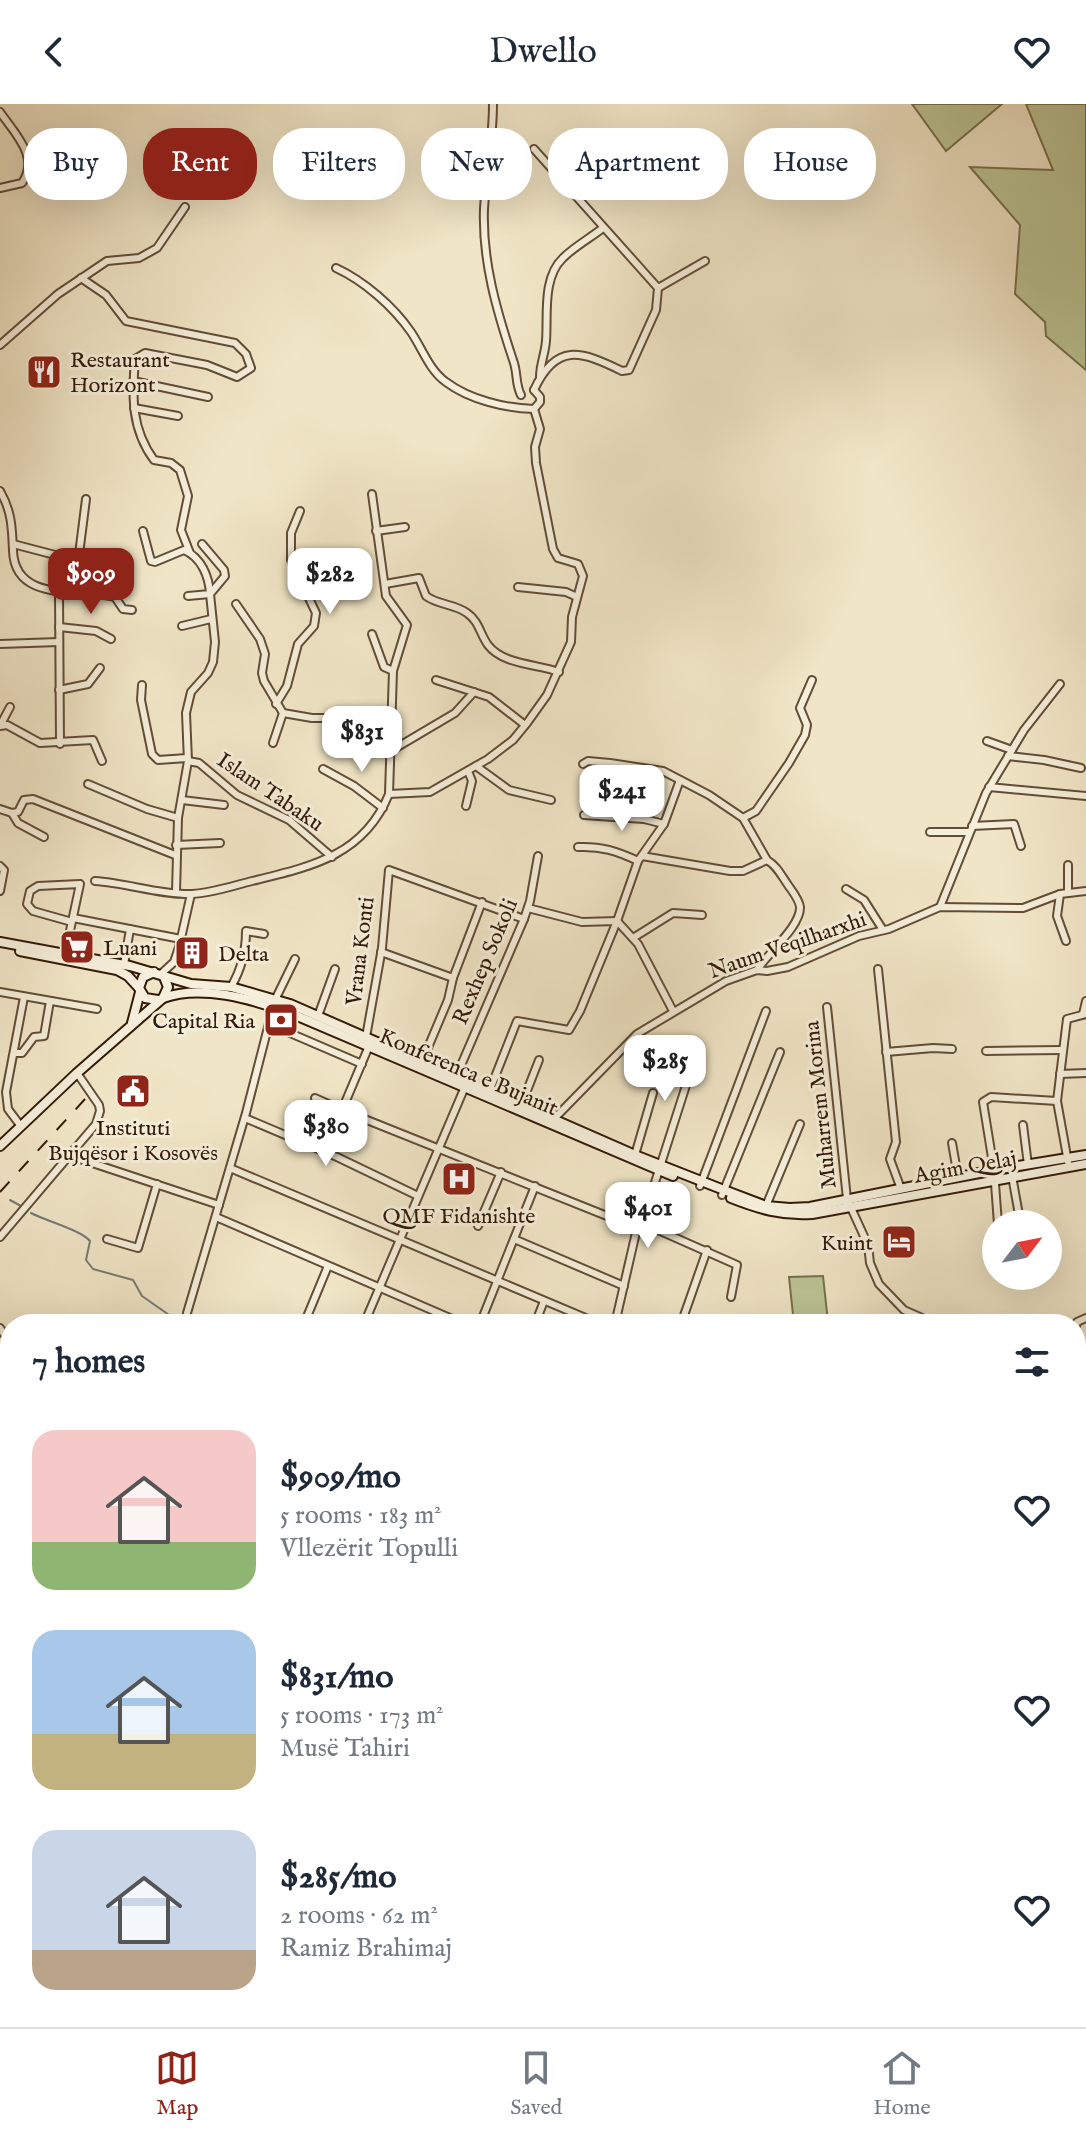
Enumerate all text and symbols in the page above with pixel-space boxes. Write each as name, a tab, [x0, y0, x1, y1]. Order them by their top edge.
text: Dwello	[489, 29, 597, 75]
icon: back	[32, 30, 76, 74]
icon: heart	[1010, 30, 1054, 74]
chip: Buy	[24, 128, 127, 200]
chip: Rent	[143, 128, 257, 200]
chip: Filters	[273, 128, 405, 200]
chip: New	[421, 128, 532, 200]
chip: Apartment	[548, 128, 728, 200]
chip: House	[744, 128, 876, 200]
place label: Restaurant Horizont	[70, 347, 170, 400]
restaurant icon: Restaurant Horizont	[25, 353, 63, 391]
pin: $909	[44, 548, 138, 616]
pin: $282	[283, 548, 377, 616]
text: $909	[66, 557, 116, 590]
text: $282	[306, 557, 355, 590]
pin: $831	[315, 706, 409, 774]
text: $831	[340, 715, 384, 748]
street label: Islam Tabaku	[211, 747, 329, 839]
pin: $241	[575, 765, 669, 833]
text: $241	[597, 774, 647, 807]
street label: Rexhep Sokoli	[447, 894, 525, 1029]
street label: Vrana Konti	[340, 895, 382, 1008]
street label: Naum Veqilharxhi	[705, 906, 870, 986]
supermarket icon: Luani	[58, 928, 96, 966]
building icon: Delta	[173, 934, 211, 972]
place label: Luani	[103, 935, 157, 963]
place label: Delta	[218, 941, 269, 969]
bank icon: Capital Ria	[262, 1001, 300, 1039]
place label: Capital Ria	[152, 1008, 255, 1036]
street label: Muharrem Morina	[798, 1019, 844, 1190]
street label: Konferenca e Bujanit	[375, 1023, 562, 1123]
pin: $285	[618, 1035, 712, 1103]
text: $285	[642, 1044, 688, 1077]
public building icon: Instituti Bujqësor i Kosovës	[114, 1072, 152, 1110]
pin: $380	[279, 1100, 373, 1168]
text: $380	[302, 1109, 350, 1142]
place label: Instituti Bujqësor i Kosovës	[48, 1115, 218, 1168]
street label: Agim Qelaj	[911, 1145, 1019, 1191]
hospital icon: QMF Fidanishte	[440, 1160, 478, 1198]
pin: $401	[601, 1182, 695, 1250]
text: $401	[623, 1191, 673, 1224]
place label: QMF Fidanishte	[383, 1203, 535, 1231]
north arrow	[982, 1210, 1062, 1290]
map controls	[982, 1210, 1062, 1290]
hotel icon: Kuint	[880, 1223, 918, 1261]
place label: Kuint	[821, 1230, 873, 1258]
icon: filters	[1010, 1340, 1054, 1384]
text: 7 homes	[32, 1341, 145, 1384]
text: $909/mo	[280, 1456, 401, 1499]
icon: home	[96, 1462, 192, 1558]
icon: heart	[1010, 1488, 1054, 1532]
text: 5 rooms · 183 m²	[280, 1499, 442, 1532]
text: Vllezërit Topulli	[280, 1532, 458, 1565]
text: $831/mo	[280, 1656, 394, 1699]
icon: home	[96, 1662, 192, 1758]
icon: heart	[1010, 1688, 1054, 1732]
text: 5 rooms · 173 m²	[280, 1699, 444, 1732]
text: Musë Tahiri	[280, 1732, 410, 1765]
text: $285/mo	[280, 1856, 396, 1899]
icon: home	[96, 1862, 192, 1958]
icon: heart	[1010, 1888, 1054, 1932]
text: 2 rooms · 62 m²	[280, 1899, 438, 1932]
text: Ramiz Brahimaj	[280, 1932, 452, 1965]
tab: Map	[155, 2046, 199, 2122]
tab: Saved	[510, 2046, 562, 2122]
tab: Home	[873, 2046, 931, 2122]

